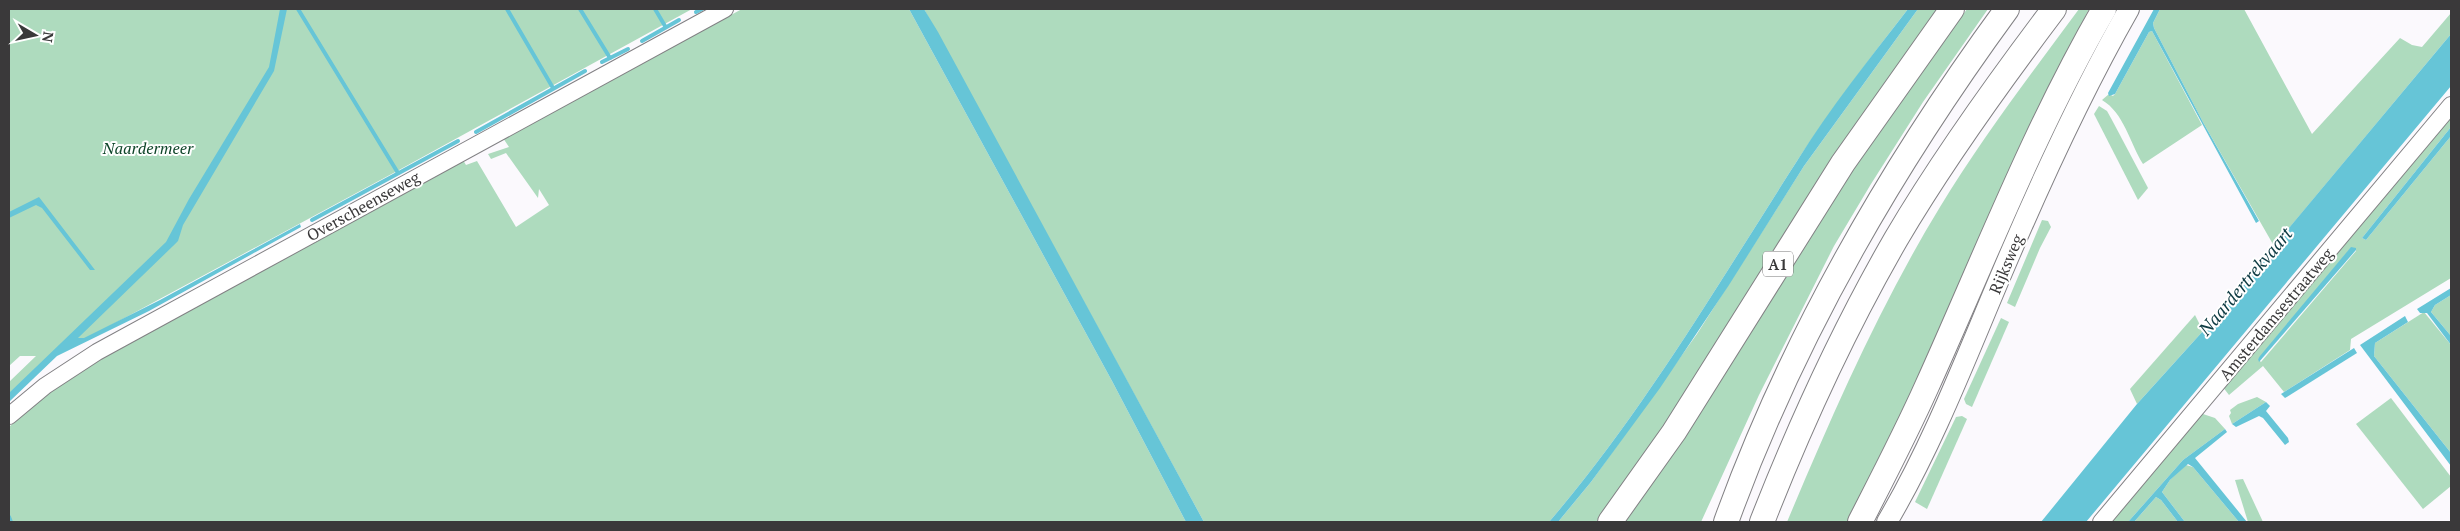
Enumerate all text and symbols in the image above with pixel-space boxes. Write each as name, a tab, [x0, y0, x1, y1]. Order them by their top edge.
north arrow	[10, 10, 60, 60]
text: N	[38, 30, 59, 44]
park label: Naardermeer	[102, 137, 194, 159]
street label: Overscheenseweg	[303, 166, 424, 246]
water label: Naardertrekvaart	[2192, 221, 2298, 341]
street label: Rijksweg	[1984, 230, 2029, 297]
street label: Amsterdamsestraatweg	[2214, 243, 2338, 385]
road number: A1	[1763, 252, 1793, 276]

